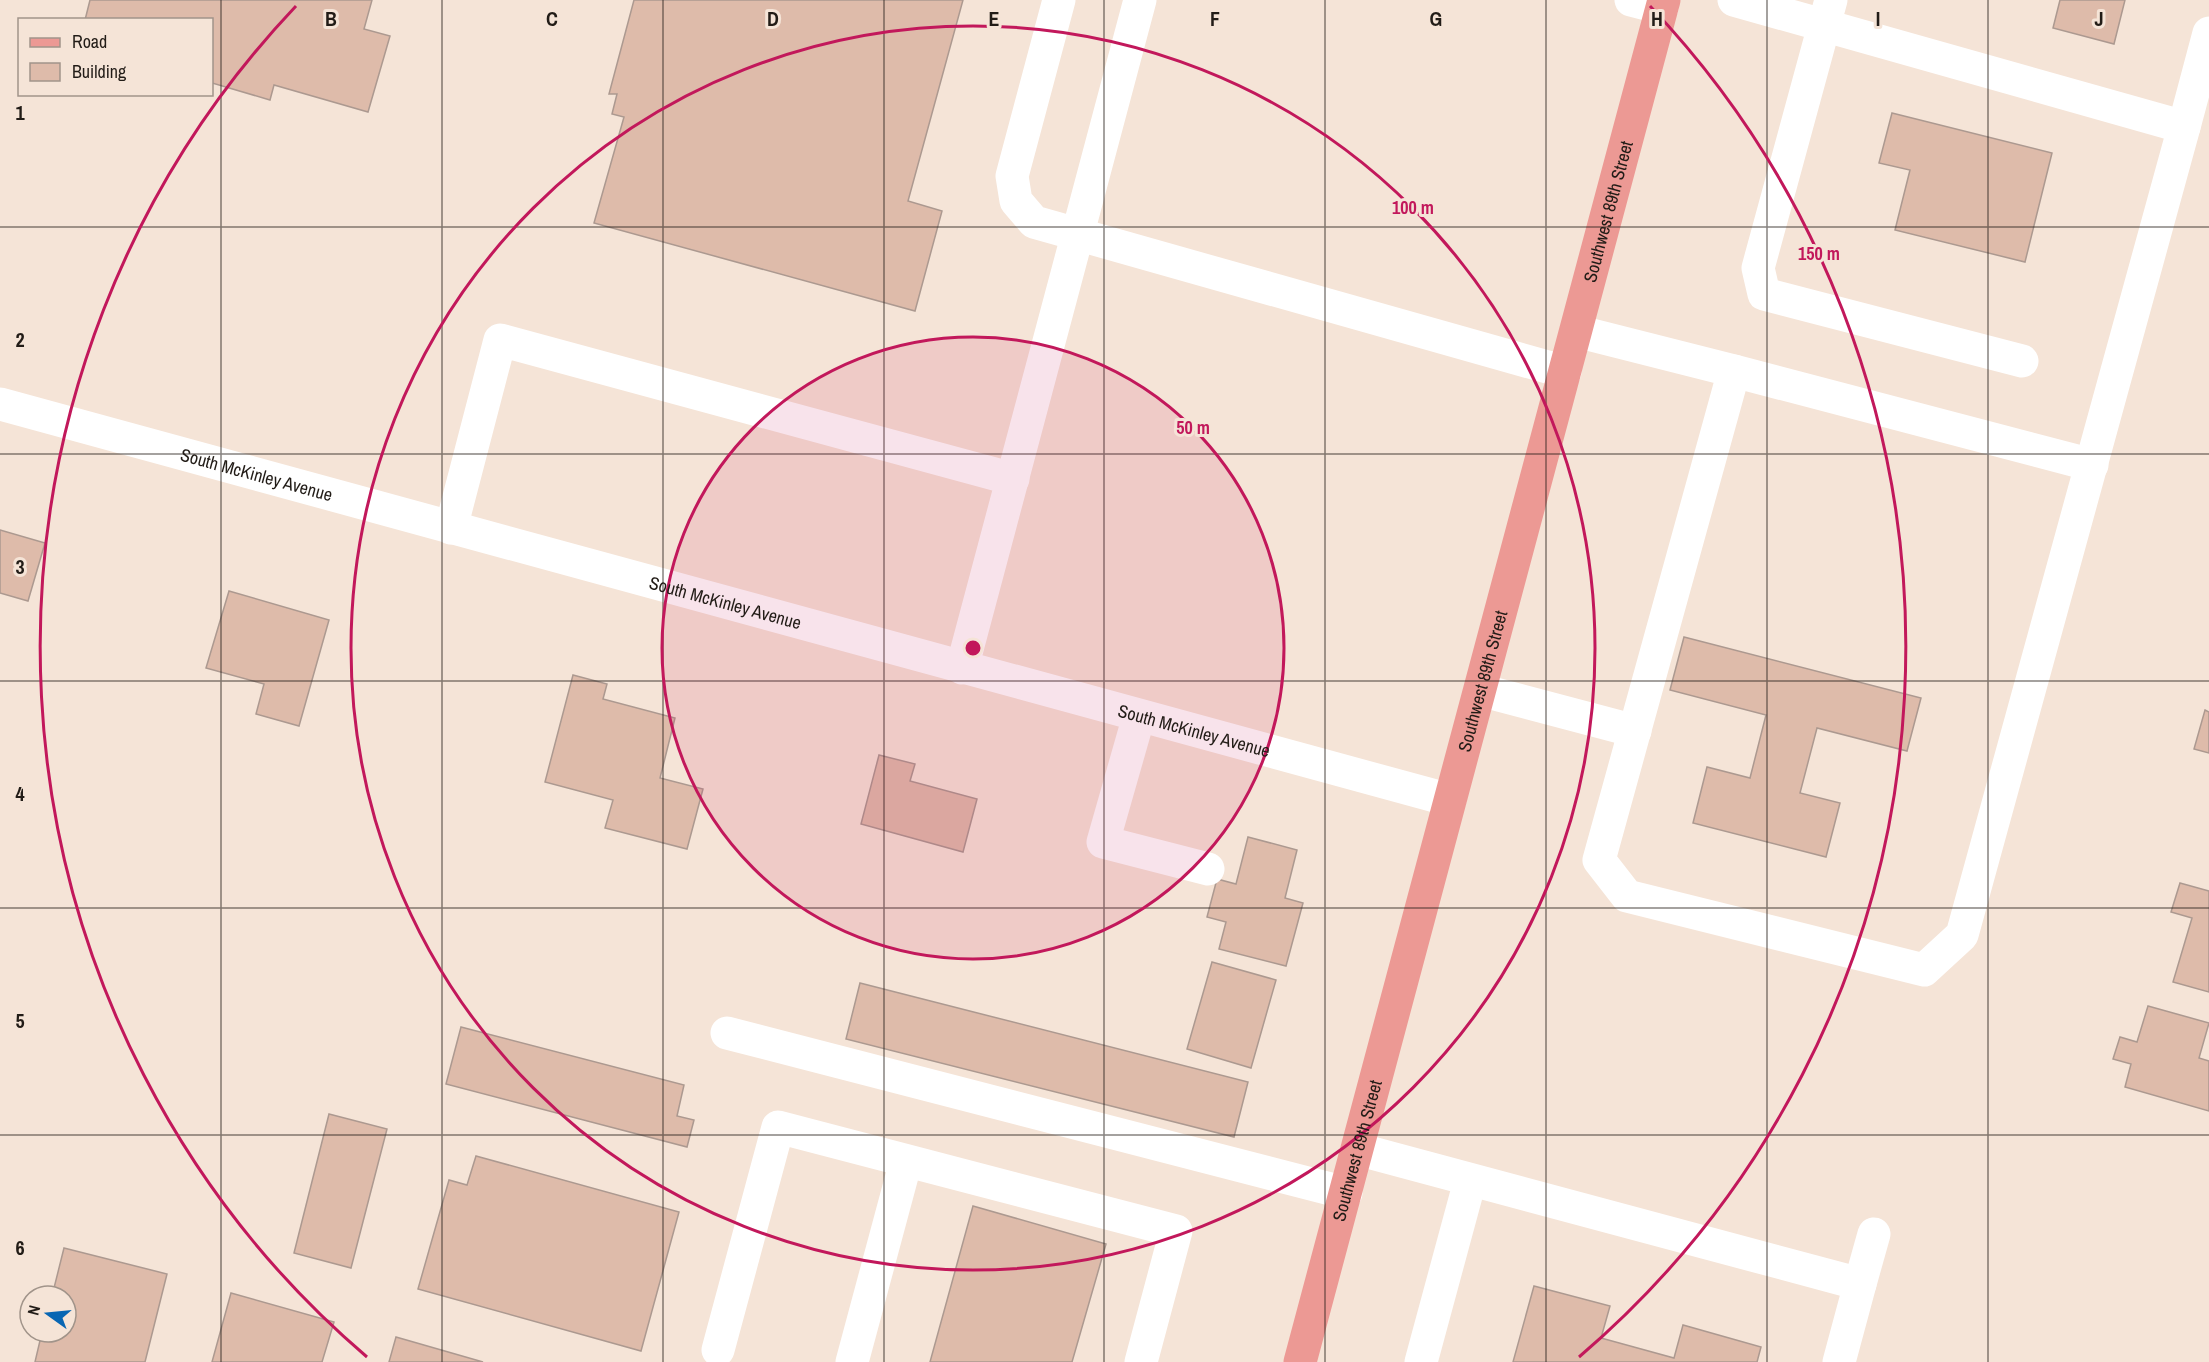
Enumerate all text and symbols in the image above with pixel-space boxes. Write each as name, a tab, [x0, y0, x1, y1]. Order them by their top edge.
text: B	[325, 5, 337, 32]
text: C	[546, 5, 558, 32]
text: D	[767, 5, 779, 32]
text: E	[989, 5, 1000, 32]
text: F	[1210, 5, 1220, 32]
text: G	[1430, 5, 1442, 32]
text: H	[1651, 5, 1663, 32]
text: I	[1876, 5, 1880, 32]
text: J	[2094, 5, 2104, 32]
legend	[18, 18, 213, 96]
text: Road	[72, 29, 107, 54]
text: Building	[72, 59, 127, 84]
text: 1	[15, 99, 25, 126]
street label: Southwest 89th Street	[1577, 138, 1638, 285]
text: 100 m	[1392, 195, 1434, 220]
text: 150 m	[1798, 241, 1840, 266]
text: 2	[15, 326, 25, 353]
text: 50 m	[1176, 415, 1210, 440]
street label: South McKinley Avenue	[178, 441, 335, 507]
text: 3	[15, 553, 25, 580]
street label: South McKinley Avenue	[647, 569, 804, 635]
street label: Southwest 89th Street	[1451, 607, 1513, 754]
centre of rings	[963, 638, 983, 658]
street label: South McKinley Avenue	[1115, 697, 1273, 763]
text: 4	[15, 780, 25, 807]
text: 5	[15, 1007, 25, 1034]
street label: Southwest 89th Street	[1326, 1077, 1387, 1224]
text: 6	[15, 1234, 25, 1261]
north arrow	[18, 1284, 78, 1344]
text: N	[22, 1303, 45, 1318]

